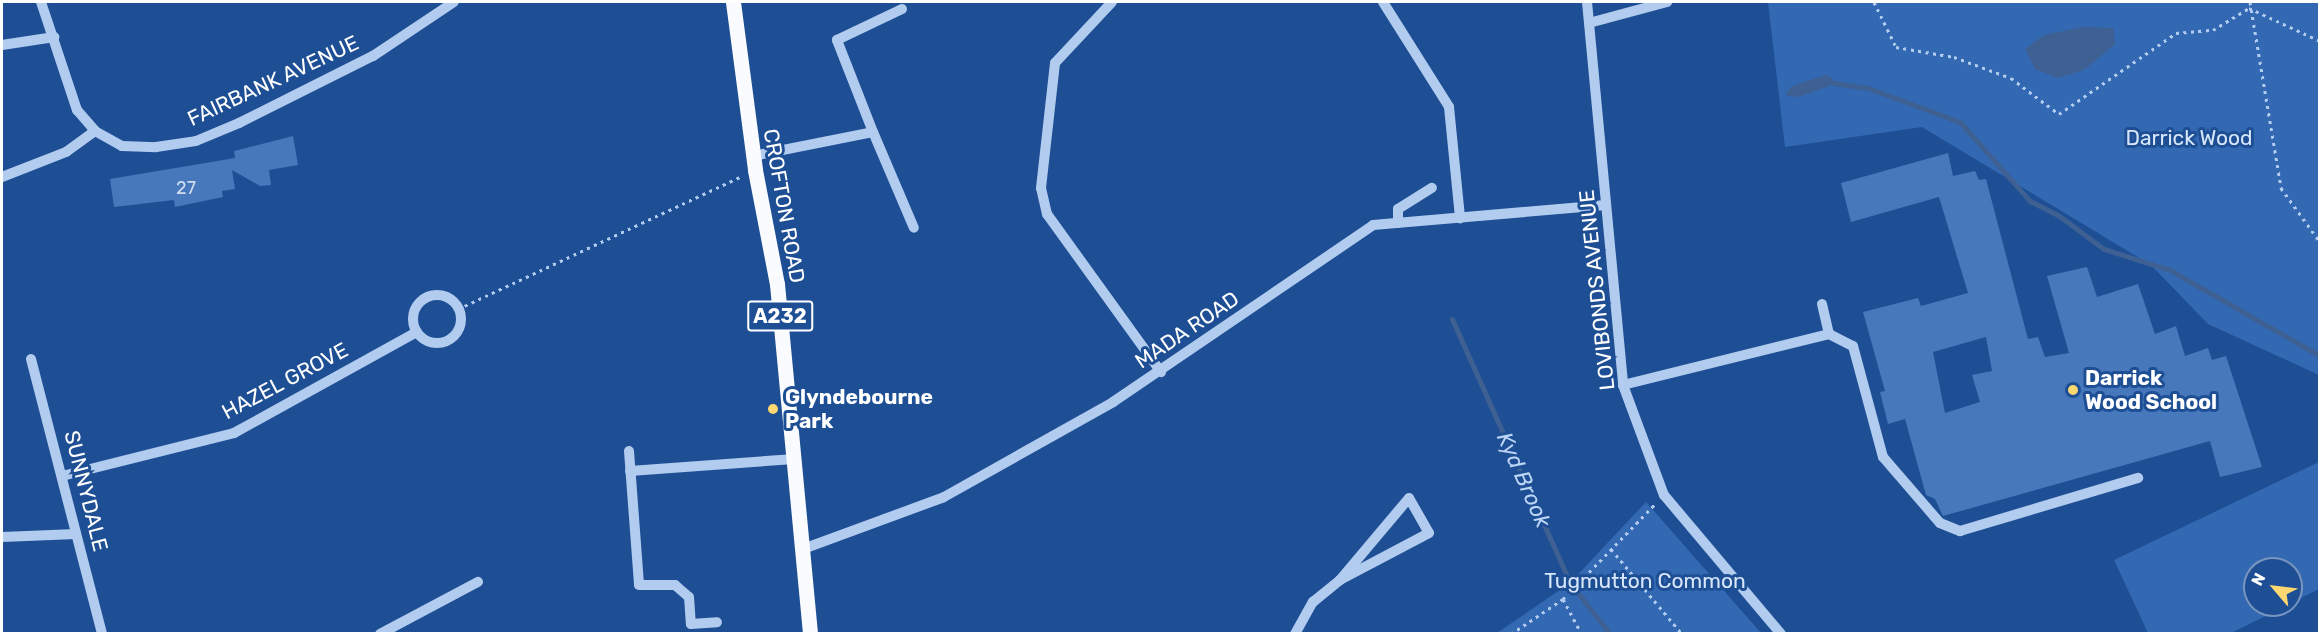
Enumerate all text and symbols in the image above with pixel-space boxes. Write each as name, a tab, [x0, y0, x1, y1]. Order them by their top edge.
street label: FAIRBANK AVENUE	[183, 30, 363, 132]
park label: Darrick Wood	[2125, 125, 2253, 151]
street label: CROFTON ROAD	[758, 127, 810, 285]
house number: 27	[176, 177, 196, 199]
street label: LOVIBONDS AVENUE	[1574, 188, 1620, 392]
street label: MADA ROAD	[1130, 286, 1244, 374]
road number: A232	[747, 299, 813, 333]
street label: HAZEL GROVE	[217, 337, 353, 425]
place label: Darrick Wood School	[2085, 365, 2217, 415]
marker: Darrick Wood School	[2066, 383, 2080, 397]
place label: Glyndebourne Park	[785, 384, 933, 434]
marker: Glyndebourne Park	[766, 402, 780, 416]
street label: SUNNYDALE	[59, 428, 113, 554]
water label: Kyd Brook	[1491, 428, 1557, 532]
north arrow	[2243, 557, 2303, 617]
park label: Tugmutton Common	[1544, 568, 1746, 594]
text: N	[2247, 570, 2270, 589]

